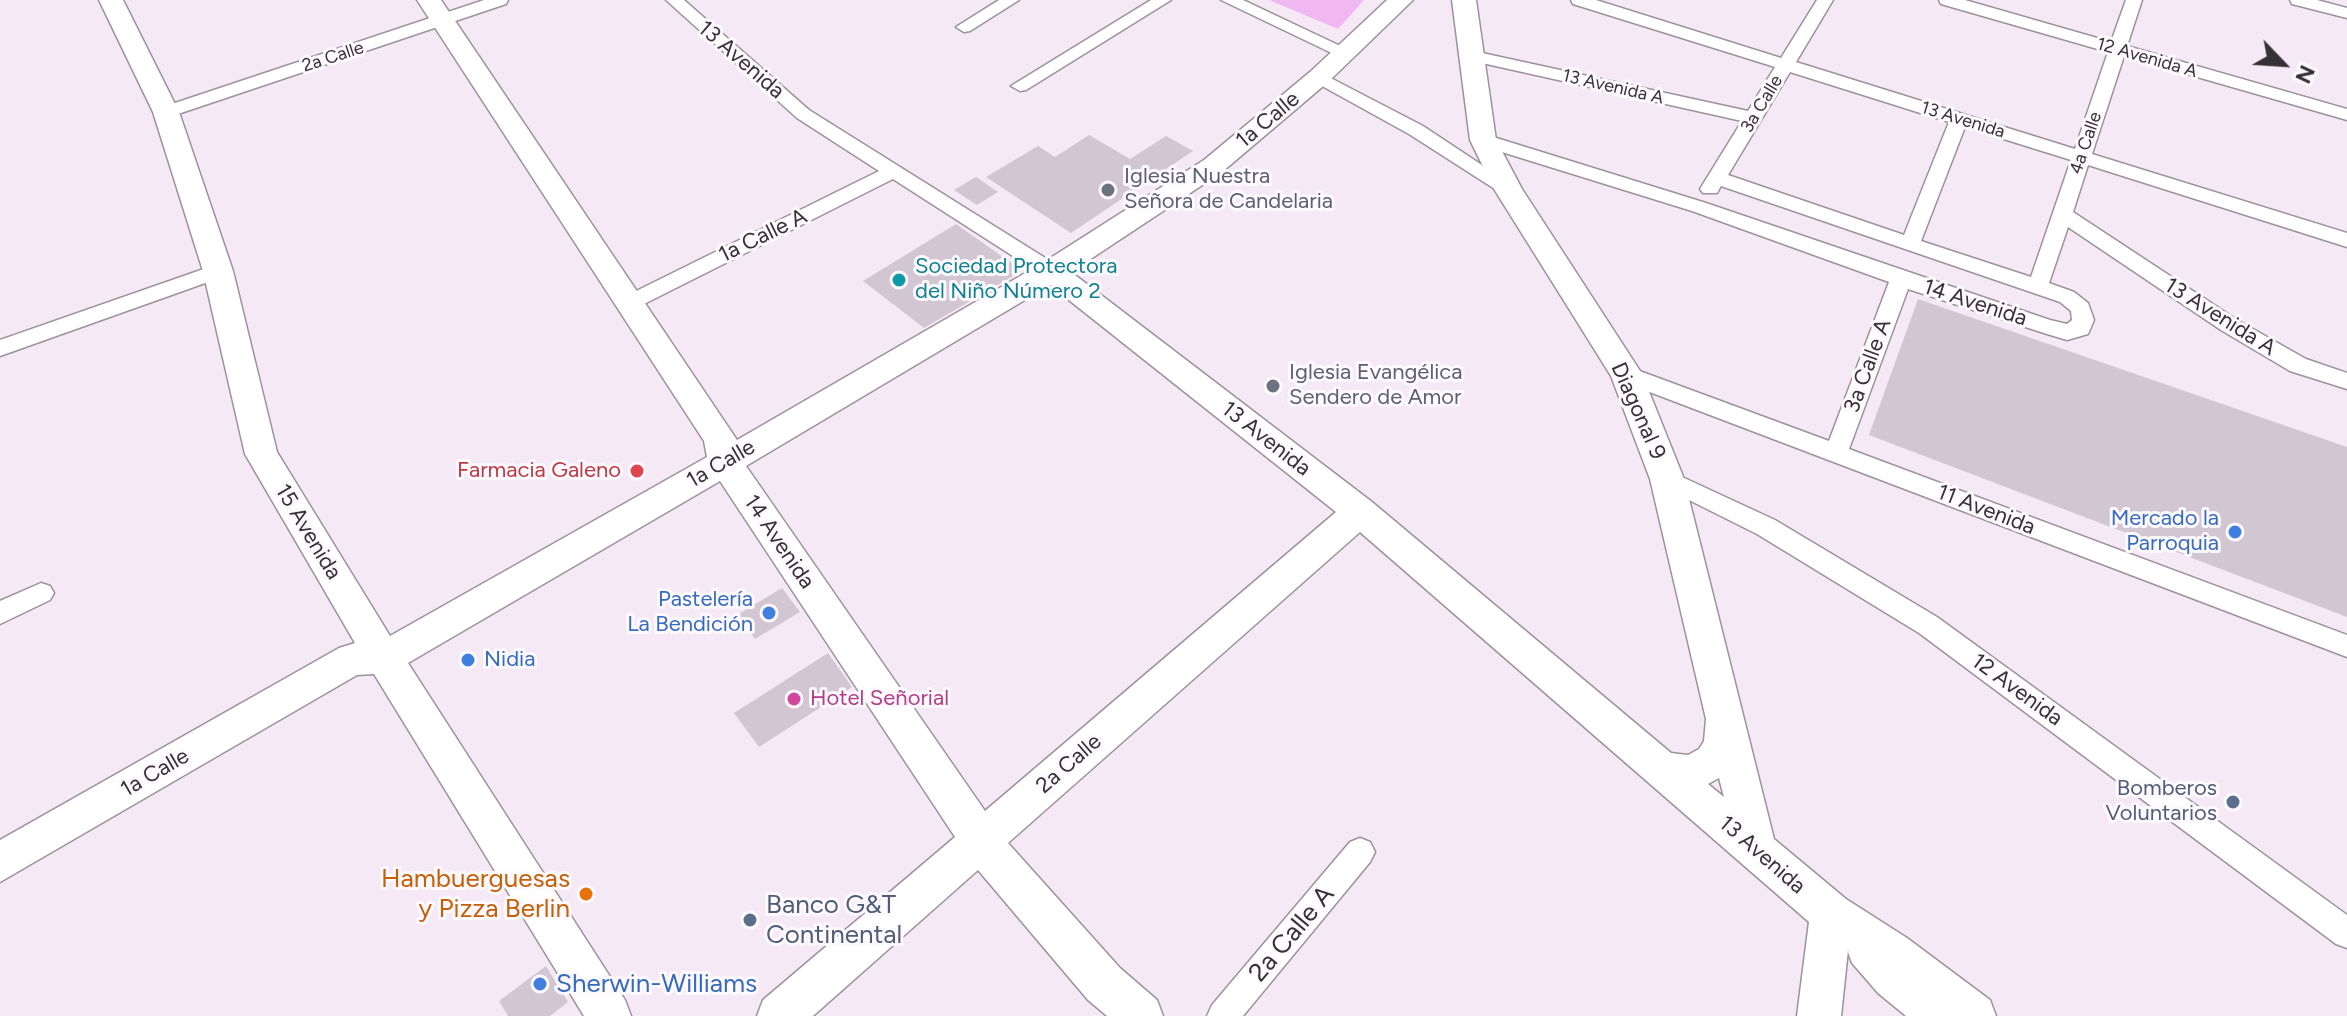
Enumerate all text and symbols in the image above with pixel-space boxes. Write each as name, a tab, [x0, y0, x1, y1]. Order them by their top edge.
street label: 13 Avenida	[692, 15, 790, 105]
north arrow	[2243, 24, 2323, 104]
street label: 12 Avenida A	[2094, 33, 2200, 83]
street label: 2a Calle	[299, 37, 367, 77]
text: N	[2289, 61, 2321, 88]
street label: 13 Avenida A	[1560, 65, 1666, 109]
street label: 3a Calle	[1736, 71, 1788, 137]
street label: 1a Calle	[1231, 86, 1305, 154]
street label: 13 Avenida	[1918, 97, 2008, 143]
street label: 4a Calle	[2065, 109, 2107, 177]
place label: Iglesia Nuestra Señora de Candelaria	[1124, 164, 1333, 216]
marker: Iglesia Nuestra Señora de Candelaria	[1099, 181, 1117, 199]
street label: 1a Calle A	[715, 203, 811, 269]
place label: Sociedad Protectora del Niño Número 2	[915, 254, 1117, 306]
marker: Sociedad Protectora del Niño Número 2	[890, 271, 908, 289]
street label: 13 Avenida A	[2160, 272, 2280, 362]
street label: 14 Avenida	[1920, 274, 2030, 332]
street label: 3a Calle A	[1839, 316, 1897, 416]
street label: Diagonal 9	[1605, 358, 1671, 464]
place label: Iglesia Evangélica Sendero de Amor	[1289, 360, 1462, 412]
marker: Iglesia Evangélica Sendero de Amor	[1264, 377, 1282, 395]
street label: 13 Avenida	[1216, 396, 1316, 482]
street label: 1a Calle	[682, 434, 760, 494]
place label: Farmacia Galeno	[457, 458, 621, 484]
marker: Farmacia Galeno	[628, 462, 646, 480]
street label: 11 Avenida	[1933, 479, 2039, 541]
street label: 15 Avenida	[269, 480, 347, 584]
street label: 14 Avenida	[738, 490, 820, 594]
place label: Mercado la Parroquia	[2111, 506, 2219, 558]
marker: Mercado la Parroquia	[2226, 523, 2244, 541]
place label: Pastelería La Bendición	[627, 587, 753, 638]
marker: Pastelería La Bendición	[760, 604, 778, 622]
place label: Nidia	[484, 647, 535, 673]
street label: 12 Avenida	[1966, 648, 2068, 732]
marker: Nidia	[459, 651, 477, 669]
place label: Hotel Señorial	[810, 686, 949, 712]
marker: Hotel Señorial	[785, 690, 803, 708]
street label: 2a Calle	[1031, 729, 1107, 799]
street label: 1a Calle	[116, 743, 194, 803]
place label: Bomberos Voluntarios	[2105, 776, 2217, 828]
marker: Bomberos Voluntarios	[2224, 793, 2242, 811]
street label: 13 Avenida	[1713, 810, 1811, 900]
place label: Hambuerguesas y Pizza Berlin	[381, 863, 570, 924]
street label: 2a Calle A	[1243, 880, 1341, 988]
marker: Hambuerguesas y Pizza Berlin	[577, 885, 595, 903]
place label: Banco G&T Continental	[766, 889, 902, 950]
marker: Banco G&T Continental	[741, 911, 759, 929]
place label: Sherwin-Williams	[556, 968, 757, 1000]
marker: Sherwin-Williams	[531, 975, 549, 993]

